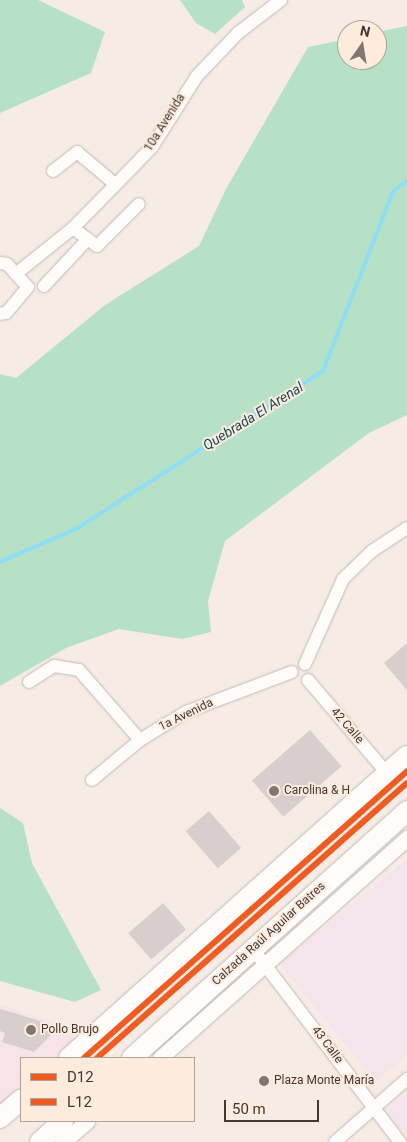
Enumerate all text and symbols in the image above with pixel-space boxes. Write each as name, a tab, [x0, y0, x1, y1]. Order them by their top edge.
north arrow	[337, 20, 387, 70]
text: N	[359, 22, 372, 40]
street label: 10a Avenida	[142, 91, 188, 155]
water label: Quebrada El Arenal	[200, 378, 306, 454]
street label: 1a Avenida	[156, 696, 216, 734]
street label: 42 Calle	[327, 705, 367, 747]
place label: Carolina & H	[284, 784, 350, 798]
marker: Carolina & H	[268, 785, 280, 797]
street label: Calzada Raúl Aguilar Batres	[209, 879, 329, 989]
place label: Pollo Brujo	[41, 1023, 99, 1037]
street label: 43 Calle	[308, 1023, 346, 1067]
marker: Pollo Brujo	[25, 1024, 37, 1036]
legend	[20, 1057, 195, 1122]
text: D12	[67, 1068, 94, 1086]
place label: Plaza Monte María	[274, 1074, 374, 1088]
marker: Plaza Monte María	[258, 1075, 270, 1087]
scale bar	[227, 1090, 322, 1122]
text: L12	[67, 1093, 92, 1111]
text: 50 m	[232, 1100, 266, 1118]

